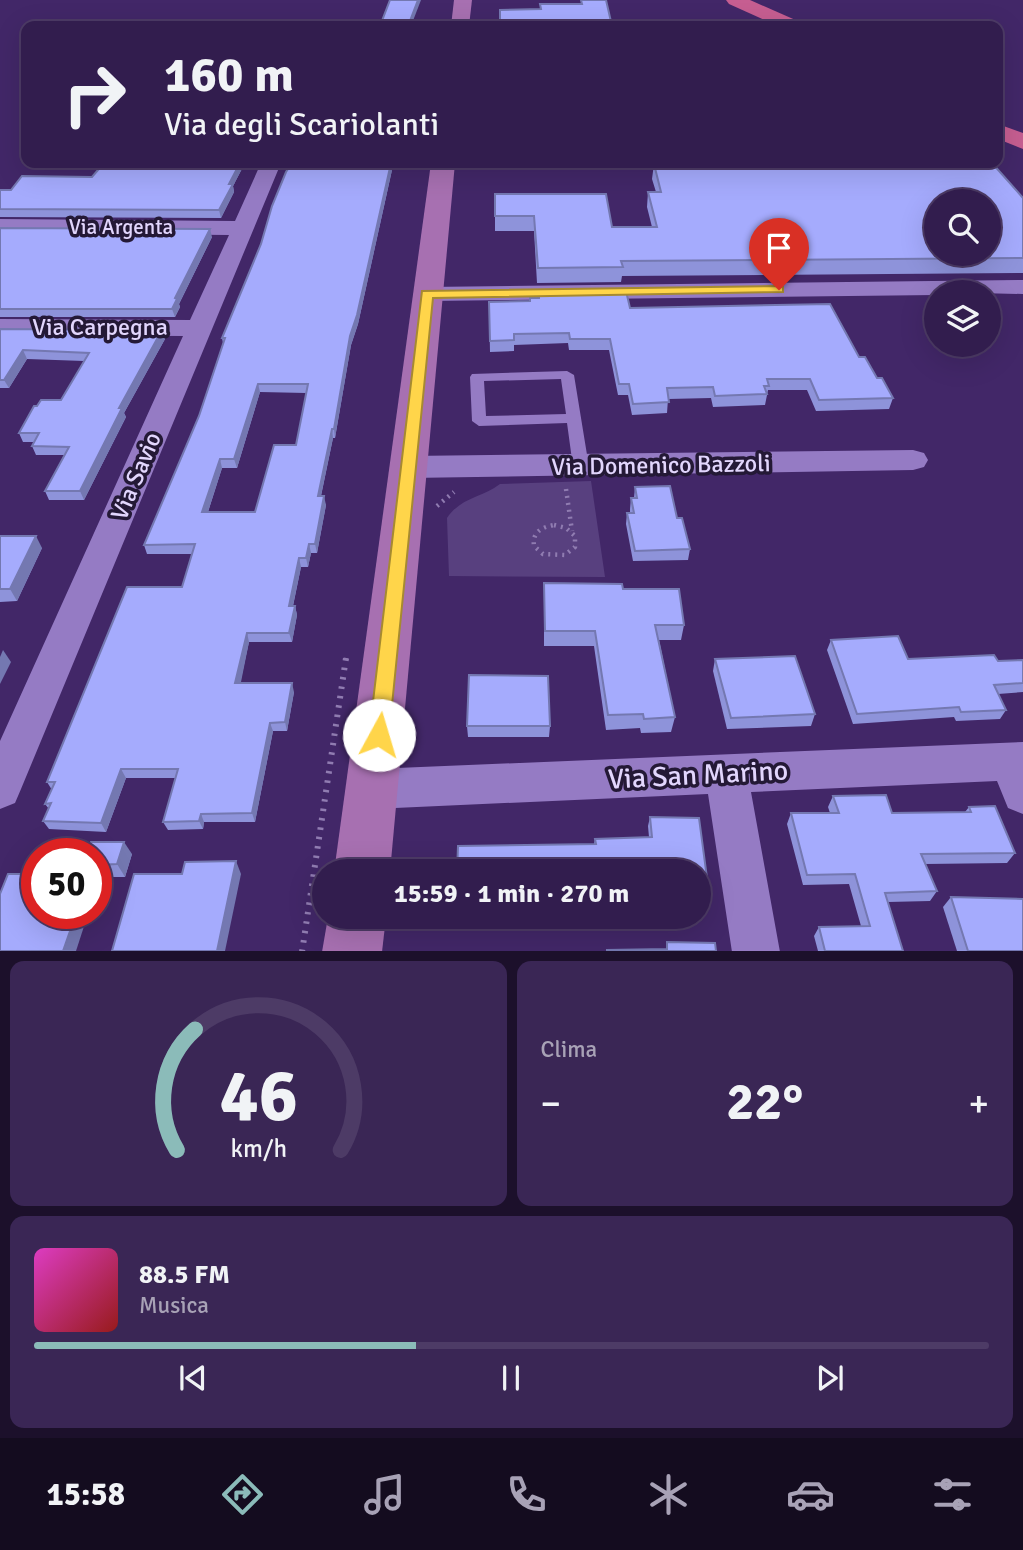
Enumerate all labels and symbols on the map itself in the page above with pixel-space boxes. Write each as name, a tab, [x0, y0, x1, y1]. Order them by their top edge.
street label: Via Argenta	[69, 214, 173, 240]
pin	[749, 218, 809, 290]
street label: Via Carpegna	[32, 312, 168, 342]
street label: Via Savio	[104, 428, 168, 524]
street label: Via Domenico Bazzoli	[551, 448, 771, 482]
position arrow	[342, 698, 416, 772]
street label: Via San Marino	[607, 753, 789, 797]
speed limit sign: 50	[21, 838, 112, 929]

